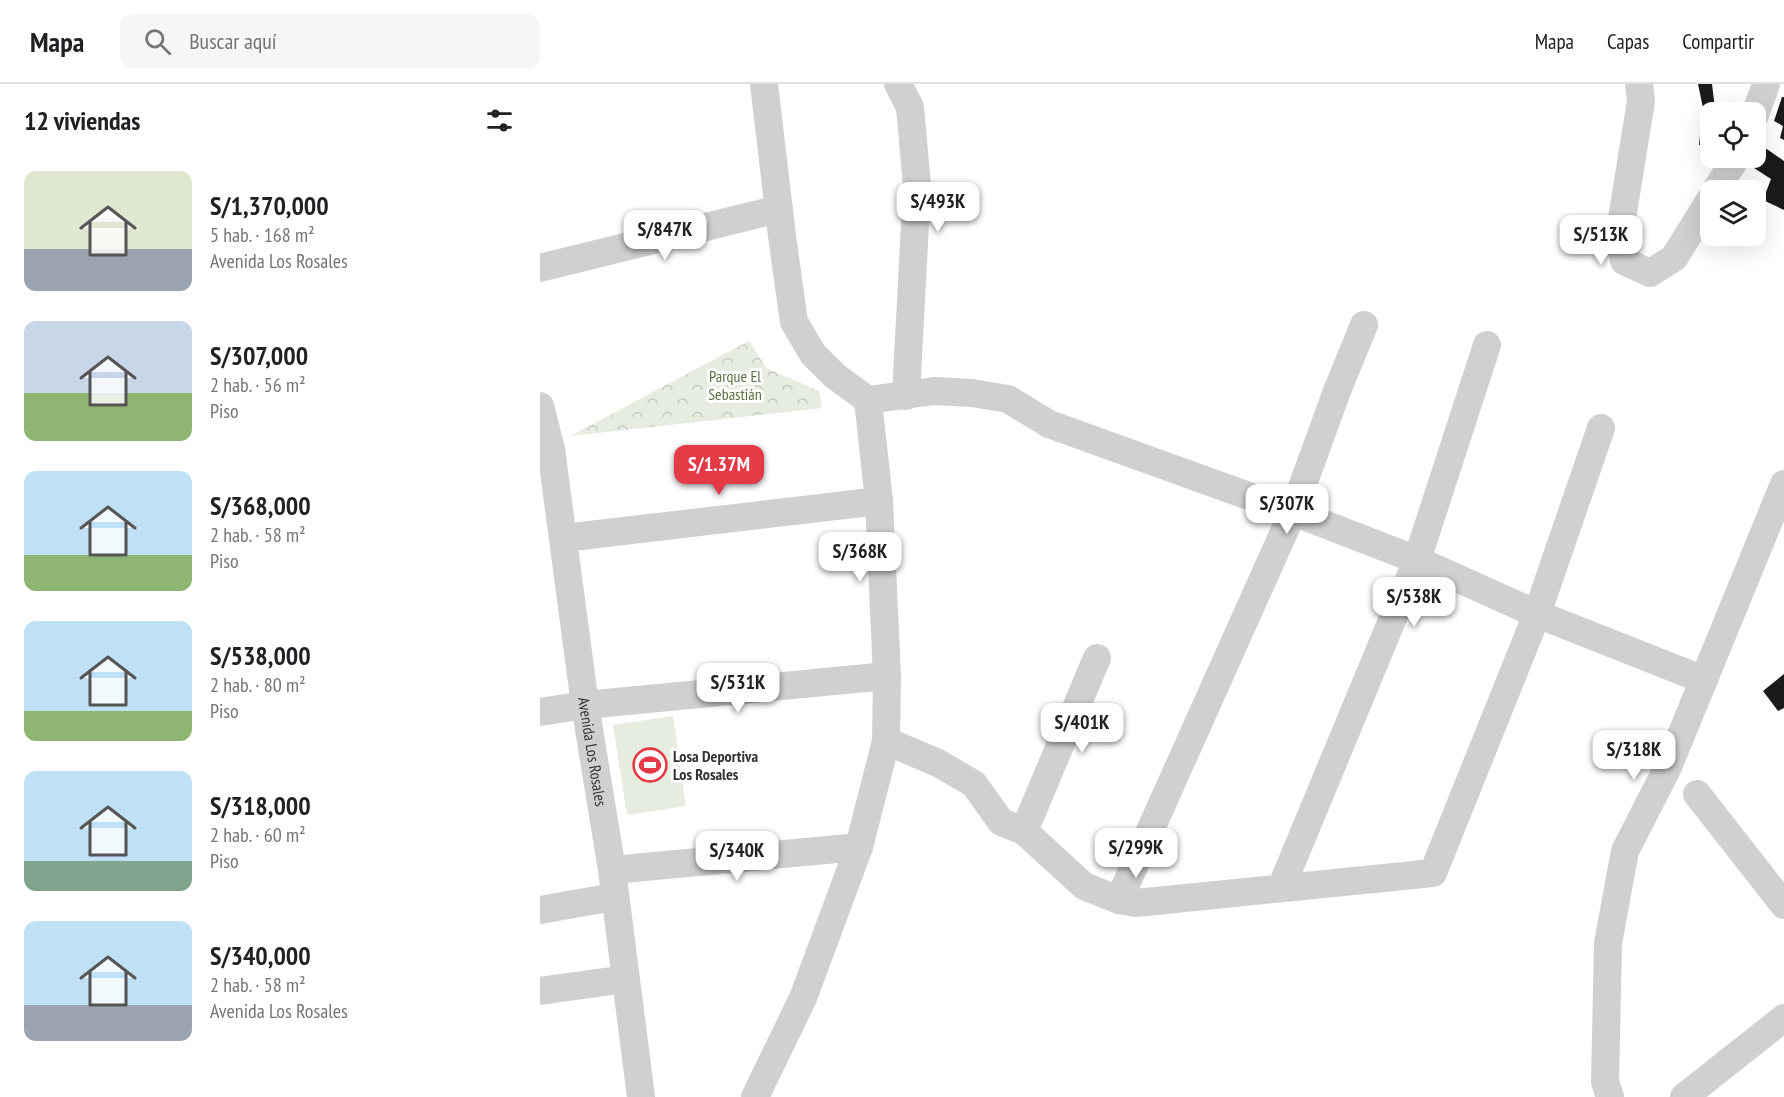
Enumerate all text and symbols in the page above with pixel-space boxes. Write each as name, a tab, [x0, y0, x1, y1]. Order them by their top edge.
search box	[120, 14, 540, 68]
text: Mapa	[30, 23, 84, 60]
icon: search	[141, 25, 174, 58]
text: Buscar aquí	[189, 27, 277, 55]
text: Mapa	[1535, 28, 1574, 55]
text: Capas	[1607, 28, 1649, 55]
text: Compartir	[1682, 28, 1754, 55]
map controls	[1700, 102, 1766, 246]
button: locate	[1700, 102, 1766, 168]
text: 12 viviendas	[24, 104, 140, 137]
icon: filters	[483, 104, 516, 137]
button: layers	[1700, 180, 1766, 246]
pin: S/493K	[889, 182, 987, 233]
text: S/493K	[911, 188, 965, 214]
text: S/1,370,000	[210, 189, 329, 222]
icon: home	[72, 195, 144, 267]
pin: S/847K	[616, 210, 714, 261]
pin: S/513K	[1552, 215, 1650, 266]
text: S/847K	[638, 216, 692, 242]
text: S/513K	[1574, 221, 1628, 247]
text: 5 hab. · 168 m²	[210, 222, 315, 248]
text: Avenida Los Rosales	[210, 248, 348, 274]
text: S/307,000	[210, 339, 308, 372]
icon: home	[72, 345, 144, 417]
park label: Parque El Sebastián	[708, 366, 762, 404]
text: 2 hab. · 56 m²	[210, 372, 306, 398]
text: Piso	[210, 398, 239, 424]
pin: S/1.37M	[664, 445, 774, 496]
text: S/1.37M	[688, 451, 750, 477]
pin: S/307K	[1238, 484, 1336, 535]
text: S/368,000	[210, 489, 311, 522]
text: S/307K	[1260, 490, 1314, 516]
icon: home	[72, 495, 144, 567]
text: 2 hab. · 58 m²	[210, 522, 306, 548]
pin: S/368K	[811, 532, 909, 583]
text: S/368K	[833, 538, 887, 564]
text: Piso	[210, 548, 239, 574]
pin: S/538K	[1365, 577, 1463, 628]
text: S/538K	[1387, 583, 1441, 609]
text: S/538,000	[210, 639, 311, 672]
icon: home	[72, 645, 144, 717]
pin: S/531K	[689, 663, 787, 714]
text: S/531K	[711, 669, 765, 695]
text: 2 hab. · 80 m²	[210, 672, 306, 698]
street label: Avenida Los Rosales	[574, 696, 611, 808]
text: Piso	[210, 698, 239, 724]
pin: S/401K	[1033, 703, 1131, 754]
text: S/401K	[1055, 709, 1109, 735]
pin: S/318K	[1585, 730, 1683, 781]
text: S/318K	[1607, 736, 1661, 762]
place label: Losa Deportiva Los Rosales	[673, 746, 758, 784]
sports icon: Losa Deportiva Los Rosales	[632, 747, 668, 783]
text: S/318,000	[210, 789, 311, 822]
icon: home	[72, 795, 144, 867]
text: 2 hab. · 60 m²	[210, 822, 306, 848]
pin: S/299K	[1087, 828, 1185, 879]
pin: S/340K	[688, 831, 786, 882]
text: S/299K	[1109, 834, 1163, 860]
text: S/340K	[710, 837, 764, 863]
text: Piso	[210, 848, 239, 874]
text: S/340,000	[210, 939, 311, 972]
icon: home	[72, 945, 144, 1017]
text: 2 hab. · 58 m²	[210, 972, 306, 998]
text: Avenida Los Rosales	[210, 998, 348, 1024]

